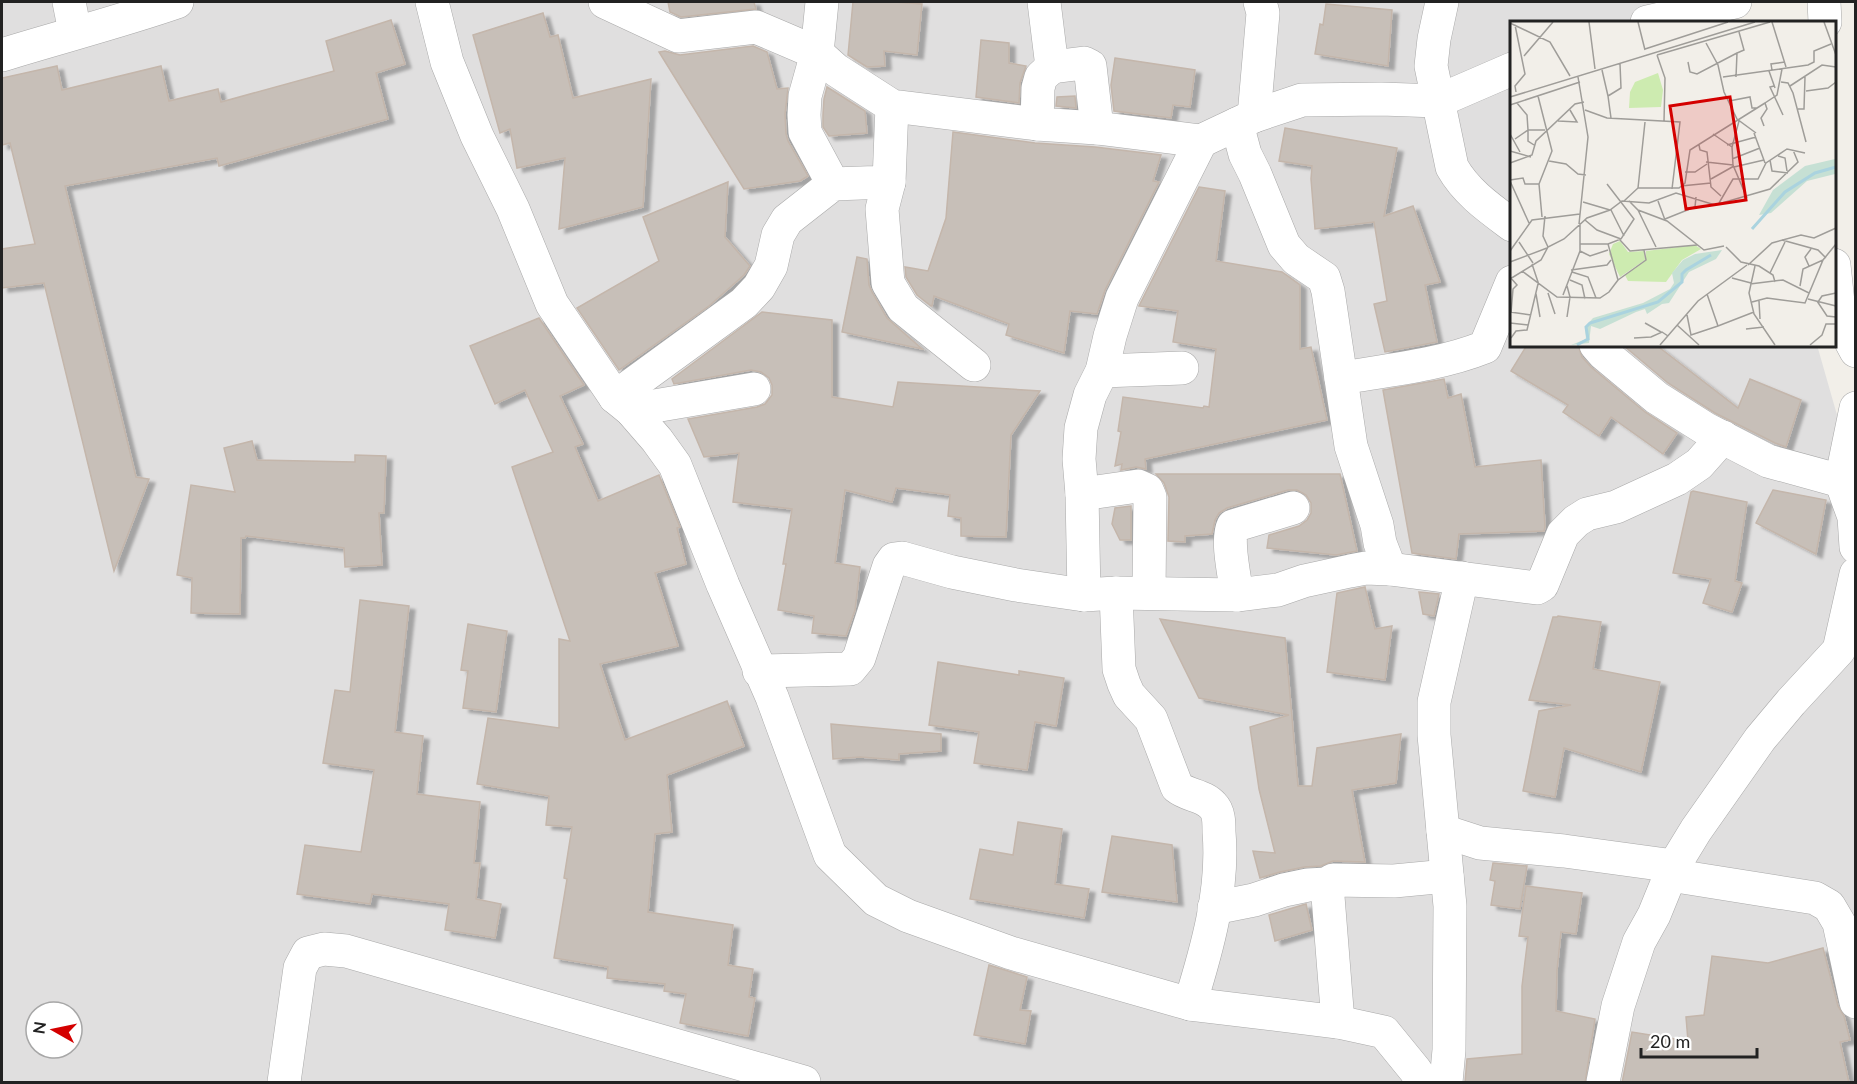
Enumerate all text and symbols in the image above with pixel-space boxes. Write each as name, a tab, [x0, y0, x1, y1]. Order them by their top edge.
inset map	[1510, 21, 1836, 346]
north arrow	[24, 1000, 84, 1060]
text: N	[28, 1020, 49, 1035]
scale bar	[1641, 1021, 1756, 1059]
text: 20 m	[1650, 1030, 1690, 1052]

